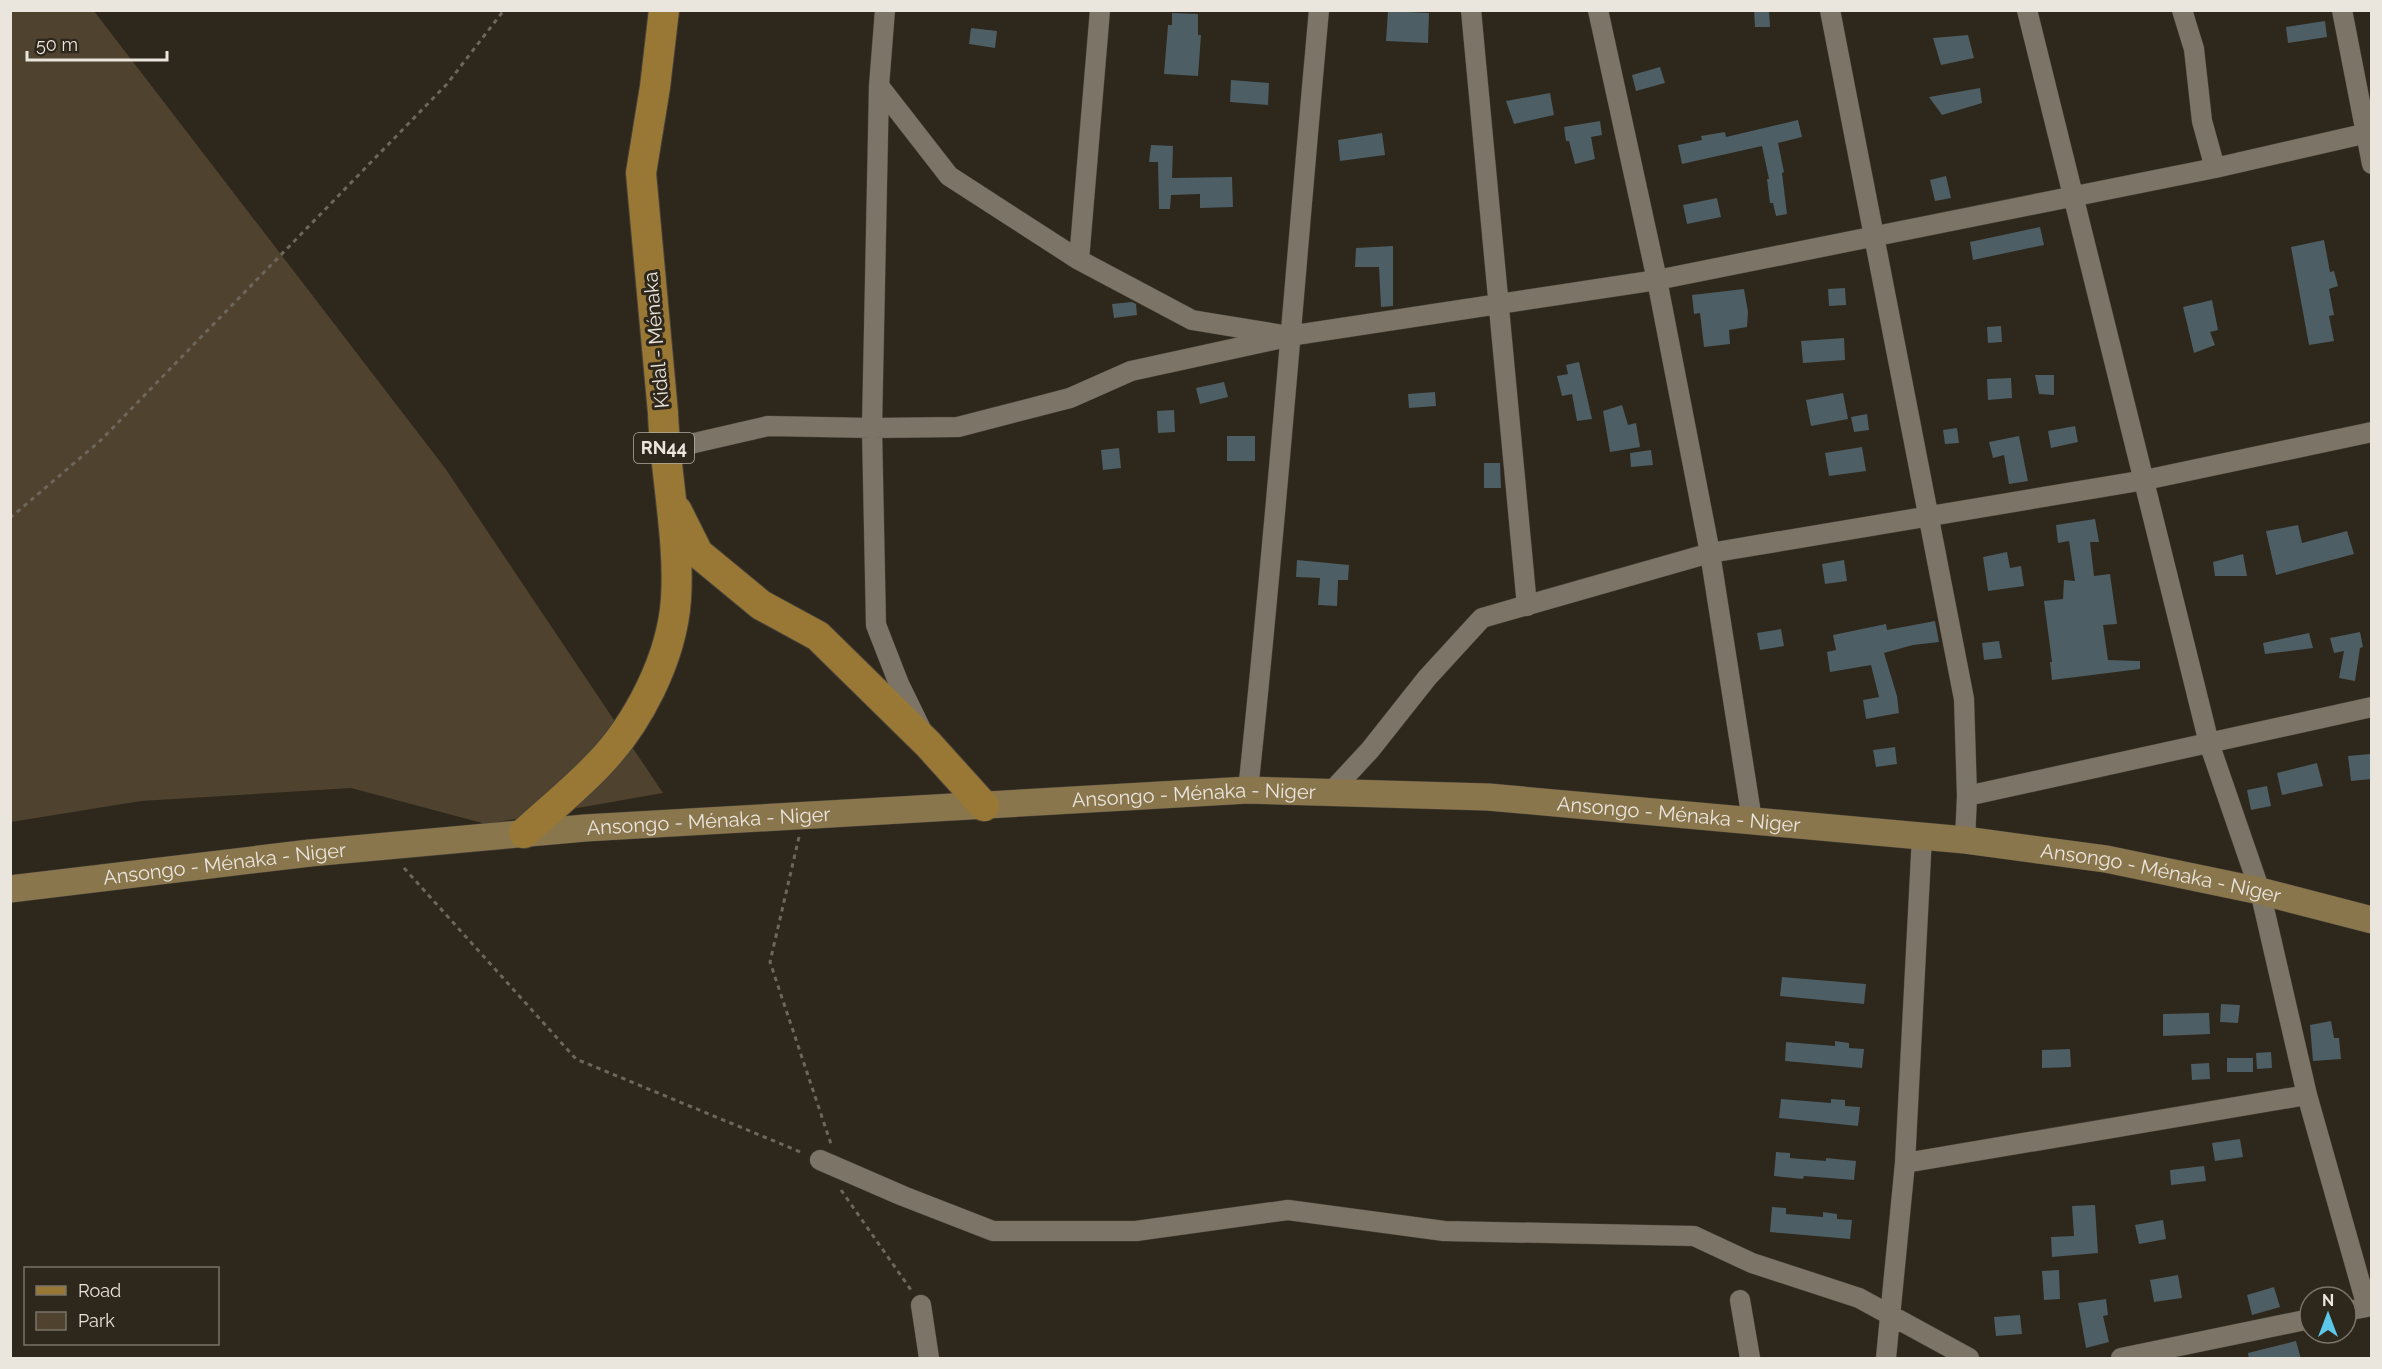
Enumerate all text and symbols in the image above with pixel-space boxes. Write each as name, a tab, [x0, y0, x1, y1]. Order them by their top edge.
scale bar	[27, 24, 166, 62]
text: 50 m	[36, 34, 78, 55]
street label: Kidal - Ménaka	[638, 271, 674, 409]
road number: RN44	[634, 433, 694, 463]
street label: Ansongo - Ménaka - Niger	[1071, 778, 1316, 812]
street label: Ansongo - Ménaka - Niger	[1556, 791, 1801, 837]
street label: Ansongo - Ménaka - Niger	[586, 802, 831, 840]
street label: Ansongo - Ménaka - Niger	[102, 838, 347, 890]
street label: Ansongo - Ménaka - Niger	[2039, 838, 2283, 908]
legend	[24, 1267, 219, 1345]
text: Road	[78, 1280, 121, 1301]
north arrow	[2298, 1285, 2358, 1345]
text: N	[2322, 1291, 2334, 1310]
text: Park	[78, 1310, 115, 1331]

